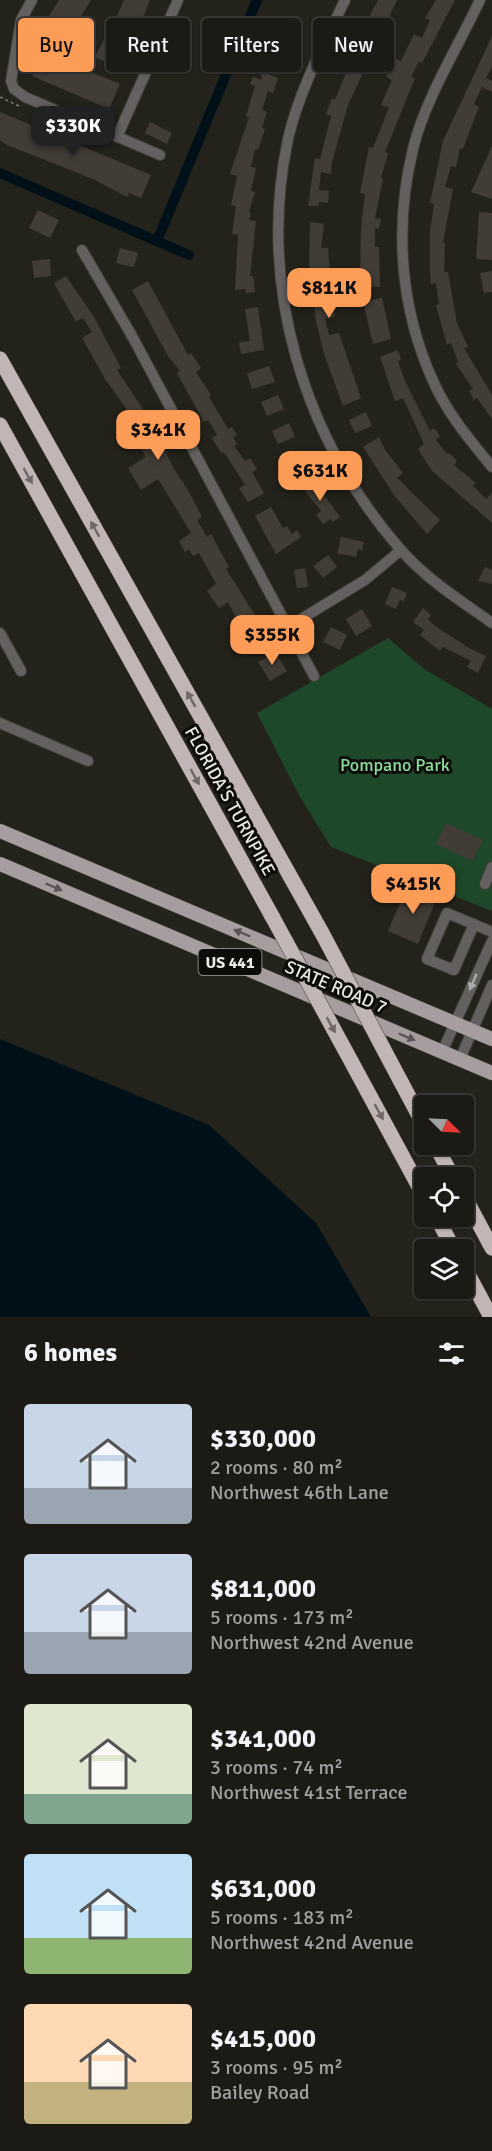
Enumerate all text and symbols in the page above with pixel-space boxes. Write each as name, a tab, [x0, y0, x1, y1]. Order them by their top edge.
chip: Buy	[18, 18, 94, 72]
chip: Rent	[106, 18, 190, 72]
chip: Filters	[202, 18, 301, 72]
chip: New	[313, 18, 394, 72]
pin: $330K	[31, 106, 115, 157]
text: $330K	[45, 113, 101, 138]
pin: $811K	[287, 268, 371, 319]
text: $811K	[301, 275, 357, 300]
pin: $341K	[116, 410, 200, 461]
text: $341K	[130, 417, 186, 442]
pin: $631K	[278, 451, 362, 502]
text: $631K	[292, 458, 348, 483]
one-way arrow	[23, 468, 33, 485]
one-way arrow	[90, 520, 100, 537]
pin: $355K	[230, 615, 314, 666]
text: $355K	[244, 622, 300, 647]
one-way arrow	[185, 691, 196, 707]
street label: FLORIDA'S TURNPIKE	[180, 723, 280, 879]
park label: Pompano Park	[340, 754, 450, 776]
one-way arrow	[190, 769, 200, 786]
pin: $415K	[371, 864, 455, 915]
text: $415K	[385, 871, 441, 896]
one-way arrow	[45, 883, 63, 892]
one-way arrow	[232, 928, 250, 938]
road number: US 441	[198, 949, 262, 975]
street label: STATE ROAD 7	[282, 956, 390, 1018]
one-way arrow	[469, 973, 478, 990]
one-way arrow	[326, 1017, 336, 1034]
one-way arrow	[399, 1032, 417, 1042]
north arrow	[414, 1095, 474, 1155]
map controls	[414, 1095, 474, 1299]
one-way arrow	[374, 1104, 384, 1121]
button: locate	[414, 1167, 474, 1227]
button: layers	[414, 1239, 474, 1299]
text: 6 homes	[24, 1337, 117, 1369]
icon: filters	[435, 1337, 468, 1370]
text: $330,000	[210, 1423, 316, 1455]
icon: home	[72, 1428, 144, 1500]
text: 2 rooms · 80 m²	[210, 1455, 343, 1480]
text: Northwest 46th Lane	[210, 1480, 389, 1505]
text: $811,000	[210, 1573, 316, 1605]
icon: home	[72, 1578, 144, 1650]
text: 5 rooms · 173 m²	[210, 1605, 354, 1630]
text: Northwest 42nd Avenue	[210, 1630, 414, 1655]
text: $341,000	[210, 1723, 316, 1755]
icon: home	[72, 1728, 144, 1800]
text: 3 rooms · 74 m²	[210, 1755, 343, 1780]
text: Northwest 41st Terrace	[210, 1780, 408, 1805]
text: $631,000	[210, 1873, 316, 1905]
icon: home	[72, 1878, 144, 1950]
text: 5 rooms · 183 m²	[210, 1905, 354, 1930]
text: Northwest 42nd Avenue	[210, 1930, 414, 1955]
text: $415,000	[210, 2023, 316, 2055]
icon: home	[72, 2028, 144, 2100]
text: 3 rooms · 95 m²	[210, 2055, 343, 2080]
text: Bailey Road	[210, 2080, 310, 2105]

